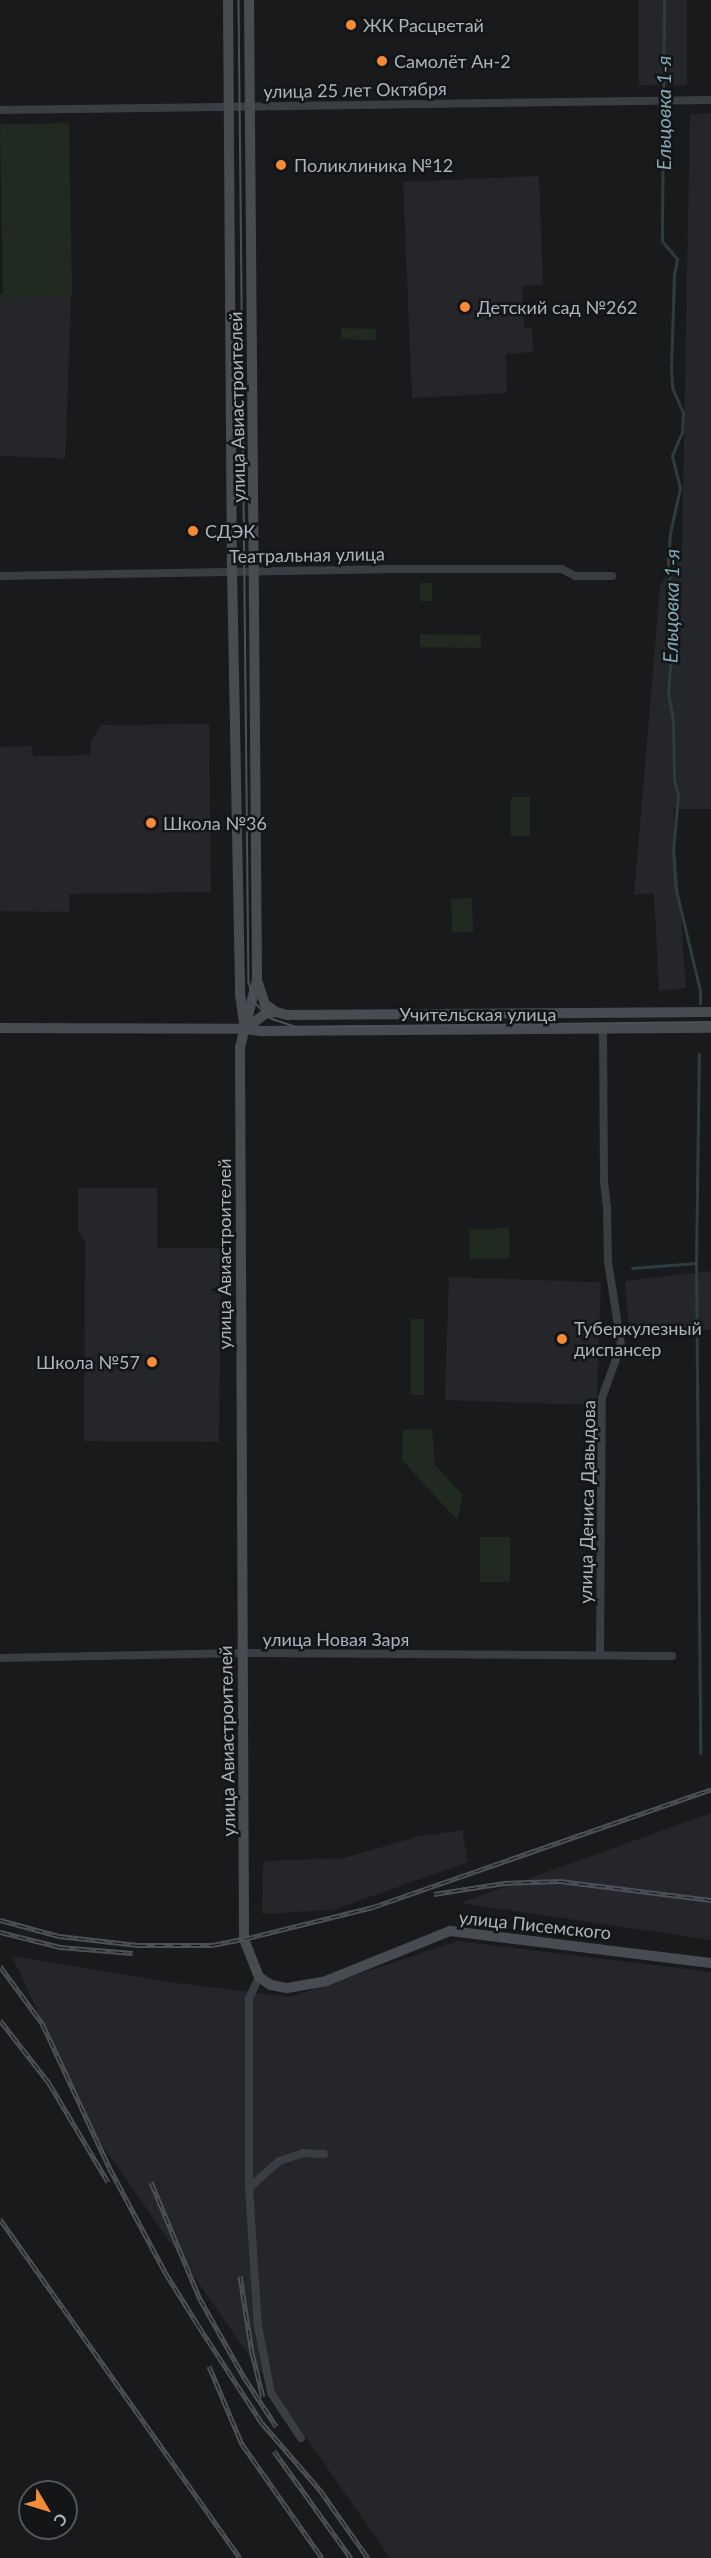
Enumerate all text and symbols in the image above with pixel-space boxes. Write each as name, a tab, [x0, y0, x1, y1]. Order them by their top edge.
place label: ЖК Расцветай	[363, 14, 484, 36]
marker: ЖК Расцветай	[344, 18, 358, 32]
place label: Самолёт Ан-2	[394, 50, 511, 72]
marker: Самолёт Ан-2	[375, 54, 389, 68]
water label: Ельцовка 1-я	[651, 56, 675, 170]
street label: улица 25 лет Октября	[263, 78, 447, 102]
place label: Поликлиника №12	[294, 154, 453, 176]
marker: Поликлиника №12	[272, 156, 290, 174]
place label: Детский сад №262	[477, 296, 637, 318]
marker: Детский сад №262	[458, 300, 472, 314]
street label: улица Авиастроителей	[225, 311, 249, 503]
place label: СДЭК	[205, 520, 255, 542]
marker: СДЭК	[186, 524, 200, 538]
street label: Театральная улица	[229, 543, 385, 567]
water label: Ельцовка 1-я	[658, 549, 684, 663]
place label: Школа №36	[163, 812, 267, 834]
marker: Школа №36	[144, 816, 158, 830]
street label: Учительская улица	[400, 1003, 556, 1025]
street label: улица Авиастроителей	[213, 1158, 235, 1350]
place label: Туберкулезный диспансер	[574, 1318, 702, 1360]
marker: Туберкулезный диспансер	[555, 1332, 569, 1346]
place label: Школа №57	[36, 1351, 140, 1373]
marker: Школа №57	[145, 1355, 159, 1369]
street label: улица Дениса Давыдова	[574, 1400, 600, 1604]
street label: улица Новая Заря	[263, 1628, 409, 1650]
street label: улица Авиастроителей	[215, 1645, 239, 1837]
street label: улица Писемского	[458, 1906, 612, 1944]
north arrow	[18, 2480, 78, 2540]
text: С	[50, 2510, 72, 2530]

